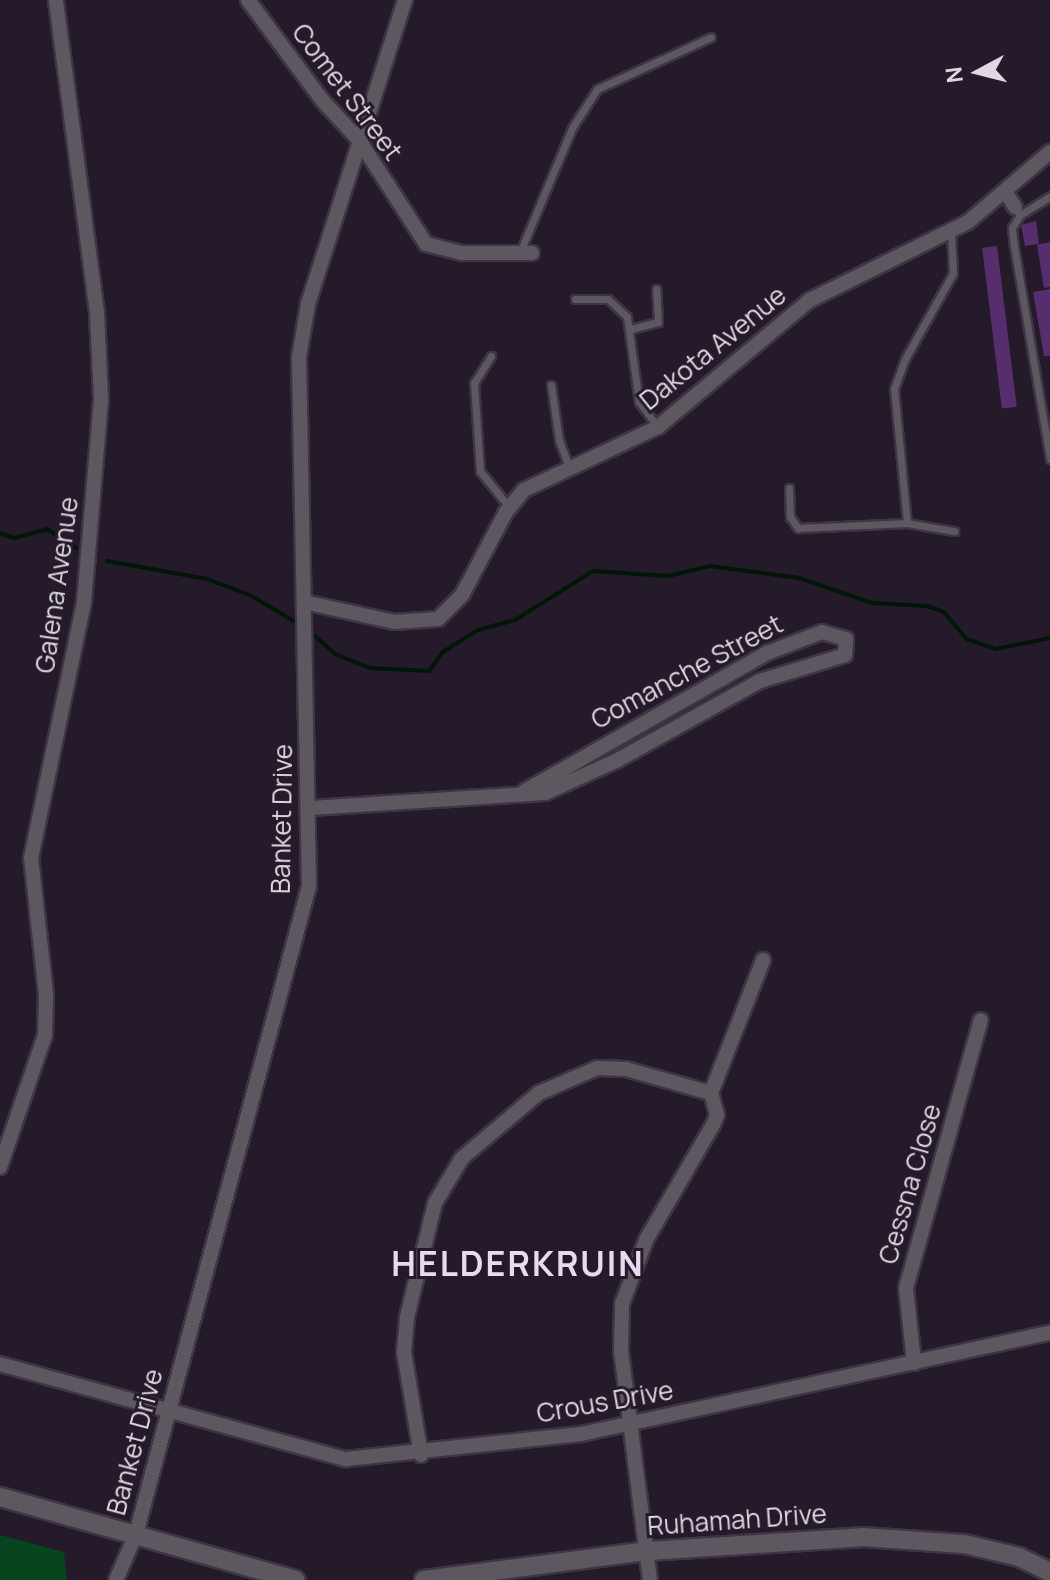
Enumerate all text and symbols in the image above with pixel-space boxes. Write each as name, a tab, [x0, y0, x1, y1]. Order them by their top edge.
street label: Comet Street	[285, 17, 409, 167]
north arrow	[938, 32, 1018, 112]
text: N	[938, 65, 970, 85]
street label: Dakota Avenue	[634, 280, 792, 416]
street label: Galena Avenue	[29, 495, 85, 675]
street label: Comanche Street	[586, 608, 788, 736]
street label: Banket Drive	[265, 744, 299, 894]
street label: Cessna Close	[872, 1100, 948, 1268]
district label: HELDERKRUIN	[391, 1244, 645, 1284]
street label: Banket Drive	[101, 1365, 169, 1519]
street label: Crous Drive	[534, 1375, 676, 1429]
street label: Ruhamah Drive	[646, 1498, 828, 1542]

